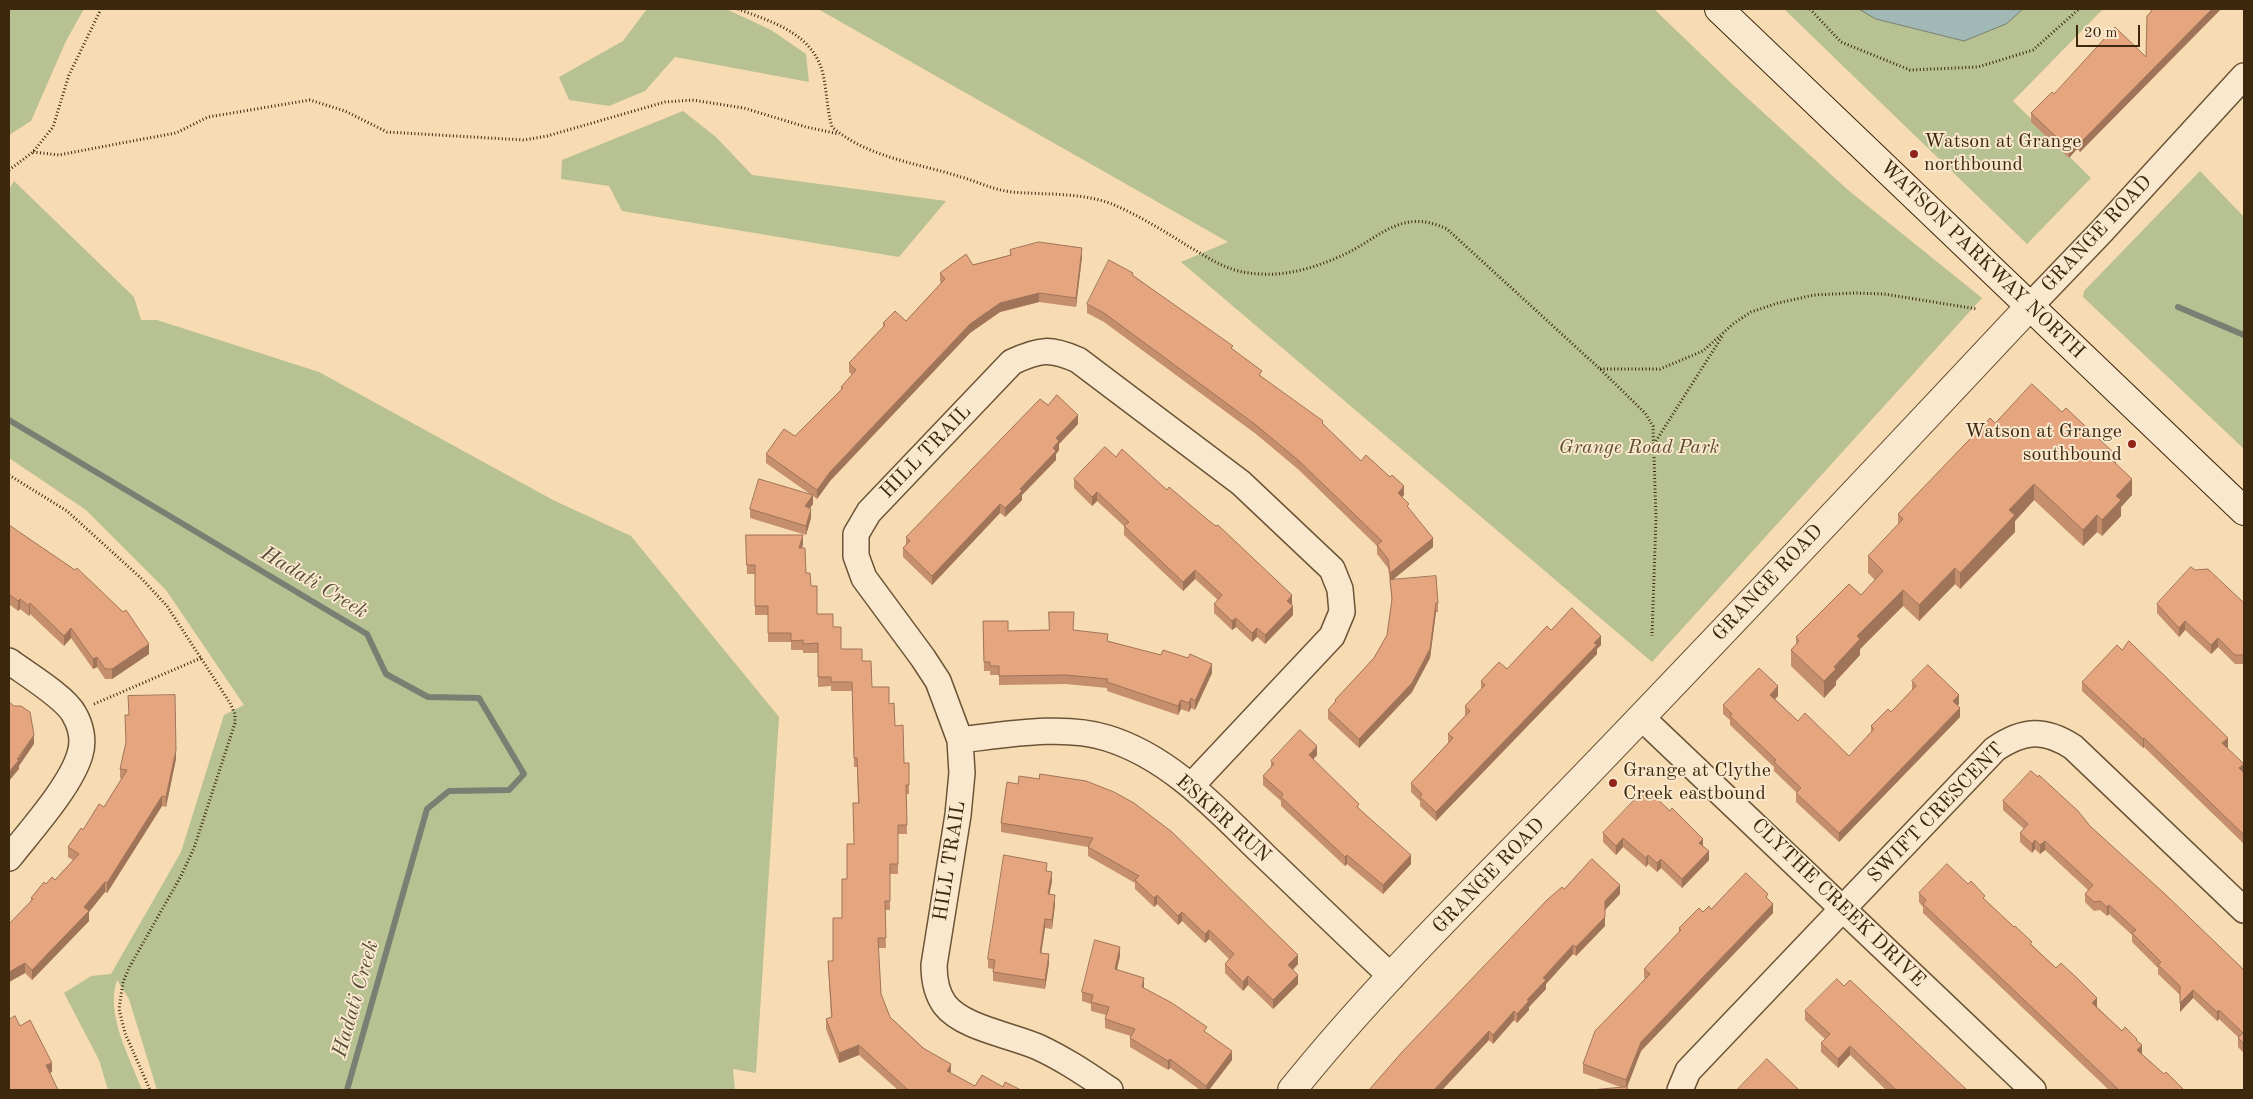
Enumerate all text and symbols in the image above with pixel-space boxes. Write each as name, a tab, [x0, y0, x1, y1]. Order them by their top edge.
scale bar	[2078, 15, 2142, 47]
text: 20 m	[2084, 26, 2118, 41]
place label: Watson at Grange northbound	[1924, 130, 2081, 177]
marker: Watson at Grange northbound	[1908, 148, 1920, 160]
street label: WATSON PARKWAY NORTH	[1874, 156, 2090, 364]
street label: GRANGE ROAD	[2037, 171, 2157, 297]
street label: HILL TRAIL	[875, 400, 977, 504]
place label: Watson at Grange southbound	[1965, 420, 2122, 467]
park label: Grange Road Park	[1559, 436, 1719, 460]
marker: Watson at Grange southbound	[2126, 438, 2138, 450]
street label: GRANGE ROAD	[1708, 520, 1828, 646]
water label: Hadati Creek	[256, 541, 372, 625]
street label: SWIFT CRESCENT	[1863, 738, 2009, 888]
place label: Grange at Clythe Creek eastbound	[1623, 759, 1771, 806]
street label: ESKER RUN	[1171, 770, 1275, 868]
marker: Grange at Clythe Creek eastbound	[1607, 777, 1619, 789]
street label: HILL TRAIL	[929, 799, 971, 923]
street label: GRANGE ROAD	[1428, 813, 1550, 939]
street label: CLYTHE CREEK DRIVE	[1746, 814, 1930, 992]
water label: Hadati Creek	[327, 938, 385, 1060]

